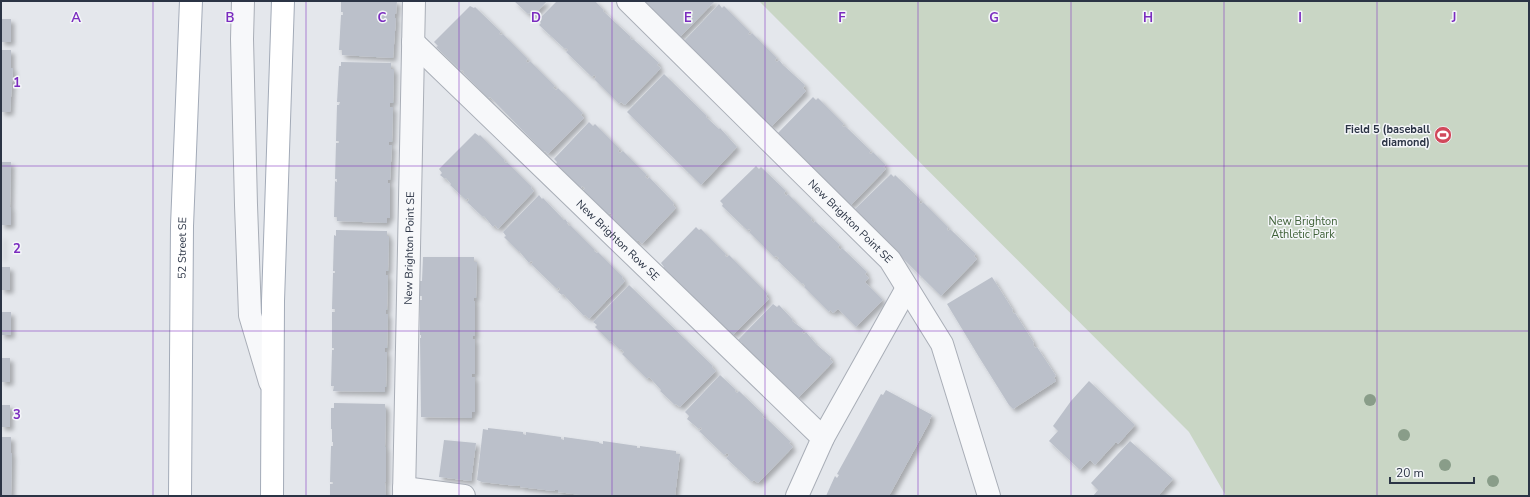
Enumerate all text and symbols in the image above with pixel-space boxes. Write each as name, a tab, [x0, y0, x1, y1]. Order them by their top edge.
text: A	[71, 9, 81, 27]
text: B	[226, 9, 235, 27]
text: C	[378, 9, 387, 27]
text: D	[531, 9, 541, 27]
text: E	[684, 9, 692, 27]
text: F	[838, 9, 846, 27]
text: G	[989, 9, 999, 27]
text: H	[1143, 9, 1153, 27]
text: I	[1298, 9, 1302, 27]
text: J	[1451, 9, 1456, 27]
text: 1	[13, 74, 21, 92]
place label: Field 5 (baseball diamond)	[1345, 122, 1430, 150]
sports icon: Field 5 (baseball diamond)	[1433, 125, 1453, 145]
street label: New Brighton Point SE	[805, 176, 896, 266]
street label: New Brighton Point SE	[400, 191, 418, 305]
street label: New Brighton Row SE	[573, 196, 663, 284]
park label: New Brighton Athletic Park	[1269, 214, 1337, 242]
street label: 52 Street SE	[174, 217, 190, 279]
text: 2	[13, 240, 21, 258]
text: 3	[13, 406, 21, 424]
scale bar	[1390, 459, 1474, 485]
text: 20 m	[1396, 465, 1424, 481]

